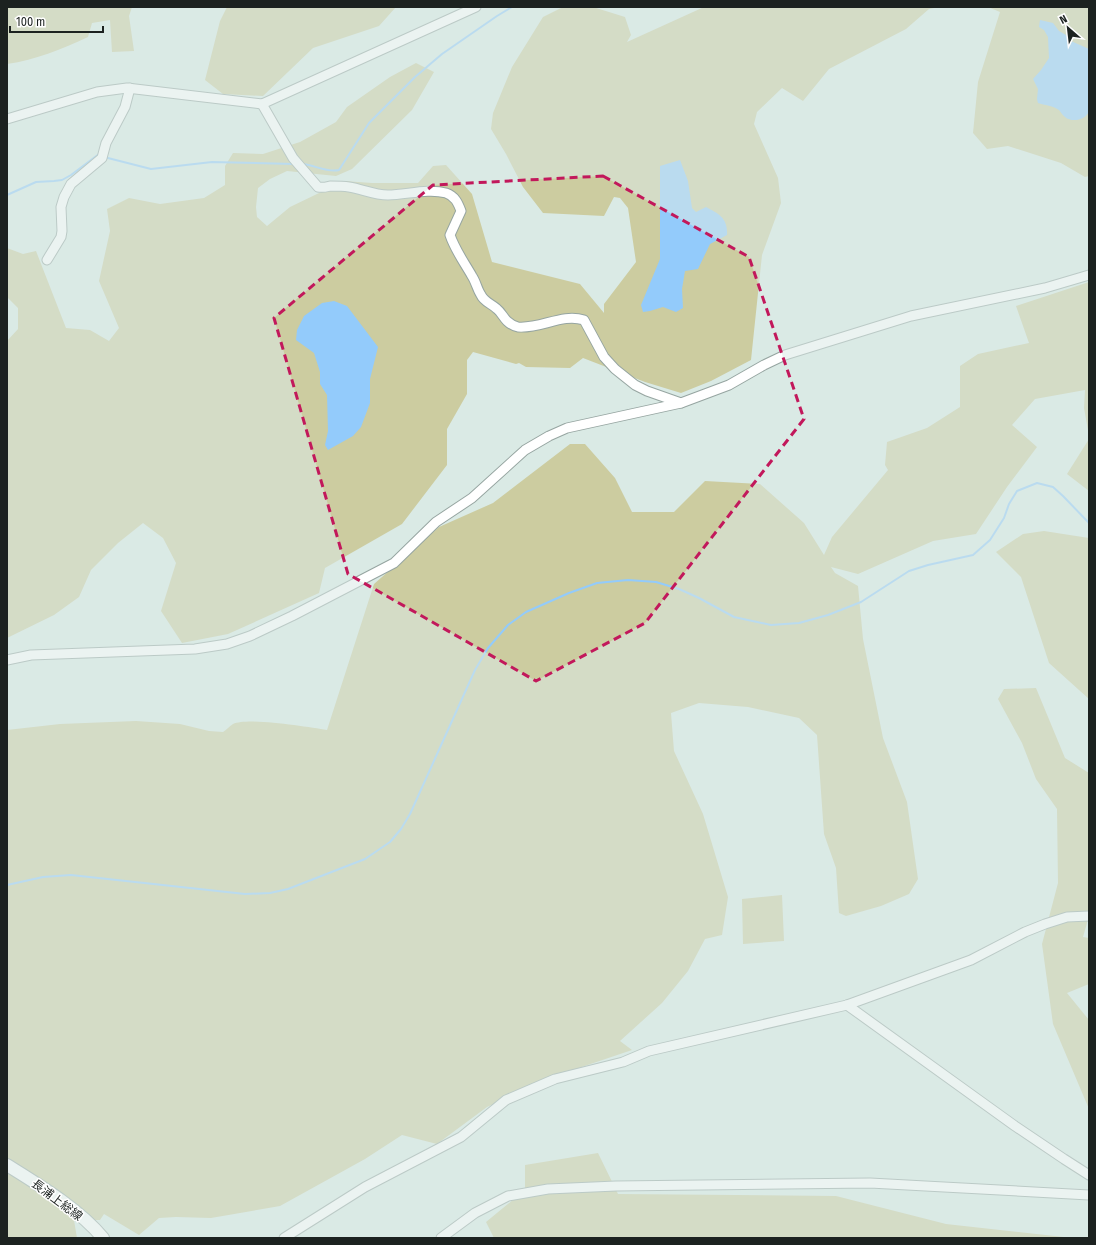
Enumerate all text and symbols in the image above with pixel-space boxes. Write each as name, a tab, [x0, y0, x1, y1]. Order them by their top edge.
scale bar	[10, 8, 103, 34]
north arrow	[1048, 8, 1088, 48]
text: N	[1058, 12, 1070, 27]
text: 100 m	[16, 15, 45, 29]
street label: 長浦上総線	[29, 1176, 85, 1224]

